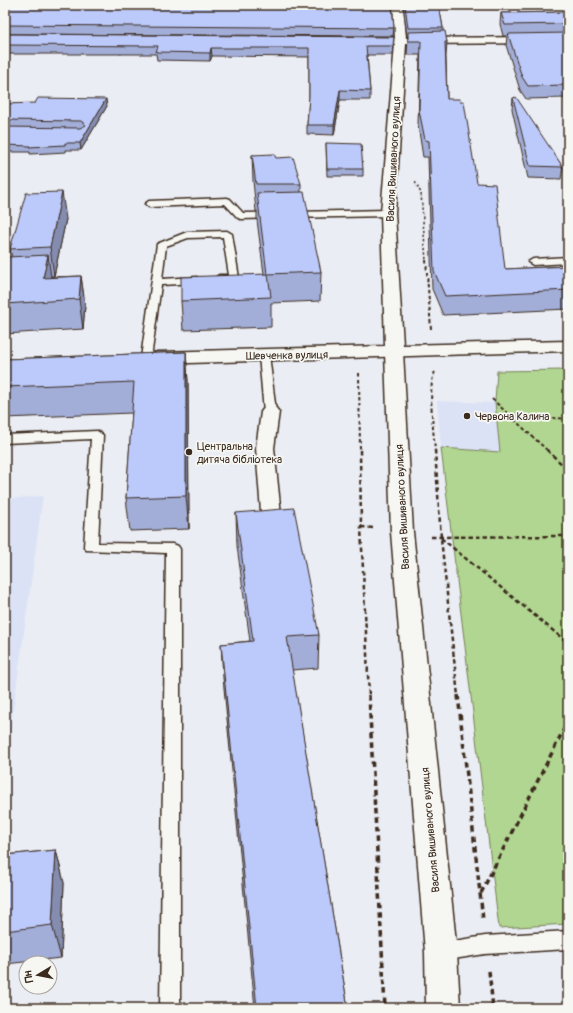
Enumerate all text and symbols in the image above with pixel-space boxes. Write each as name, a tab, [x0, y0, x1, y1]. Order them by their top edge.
street label: Василя Вишиваного вулиця	[384, 96, 403, 222]
street label: Шевченка вулиця	[246, 348, 328, 363]
place label: Червона Калина	[475, 410, 549, 423]
marker: Червона Калина	[462, 411, 472, 421]
place label: Центральна дитяча бібліотека	[197, 440, 282, 466]
street label: Василя Вишиваного вулиця	[393, 444, 412, 570]
marker: Центральна дитяча бібліотека	[184, 447, 194, 457]
street label: Василя Вишиваного вулиця	[419, 767, 442, 893]
north arrow	[18, 955, 58, 995]
text: Пн	[21, 969, 36, 984]

